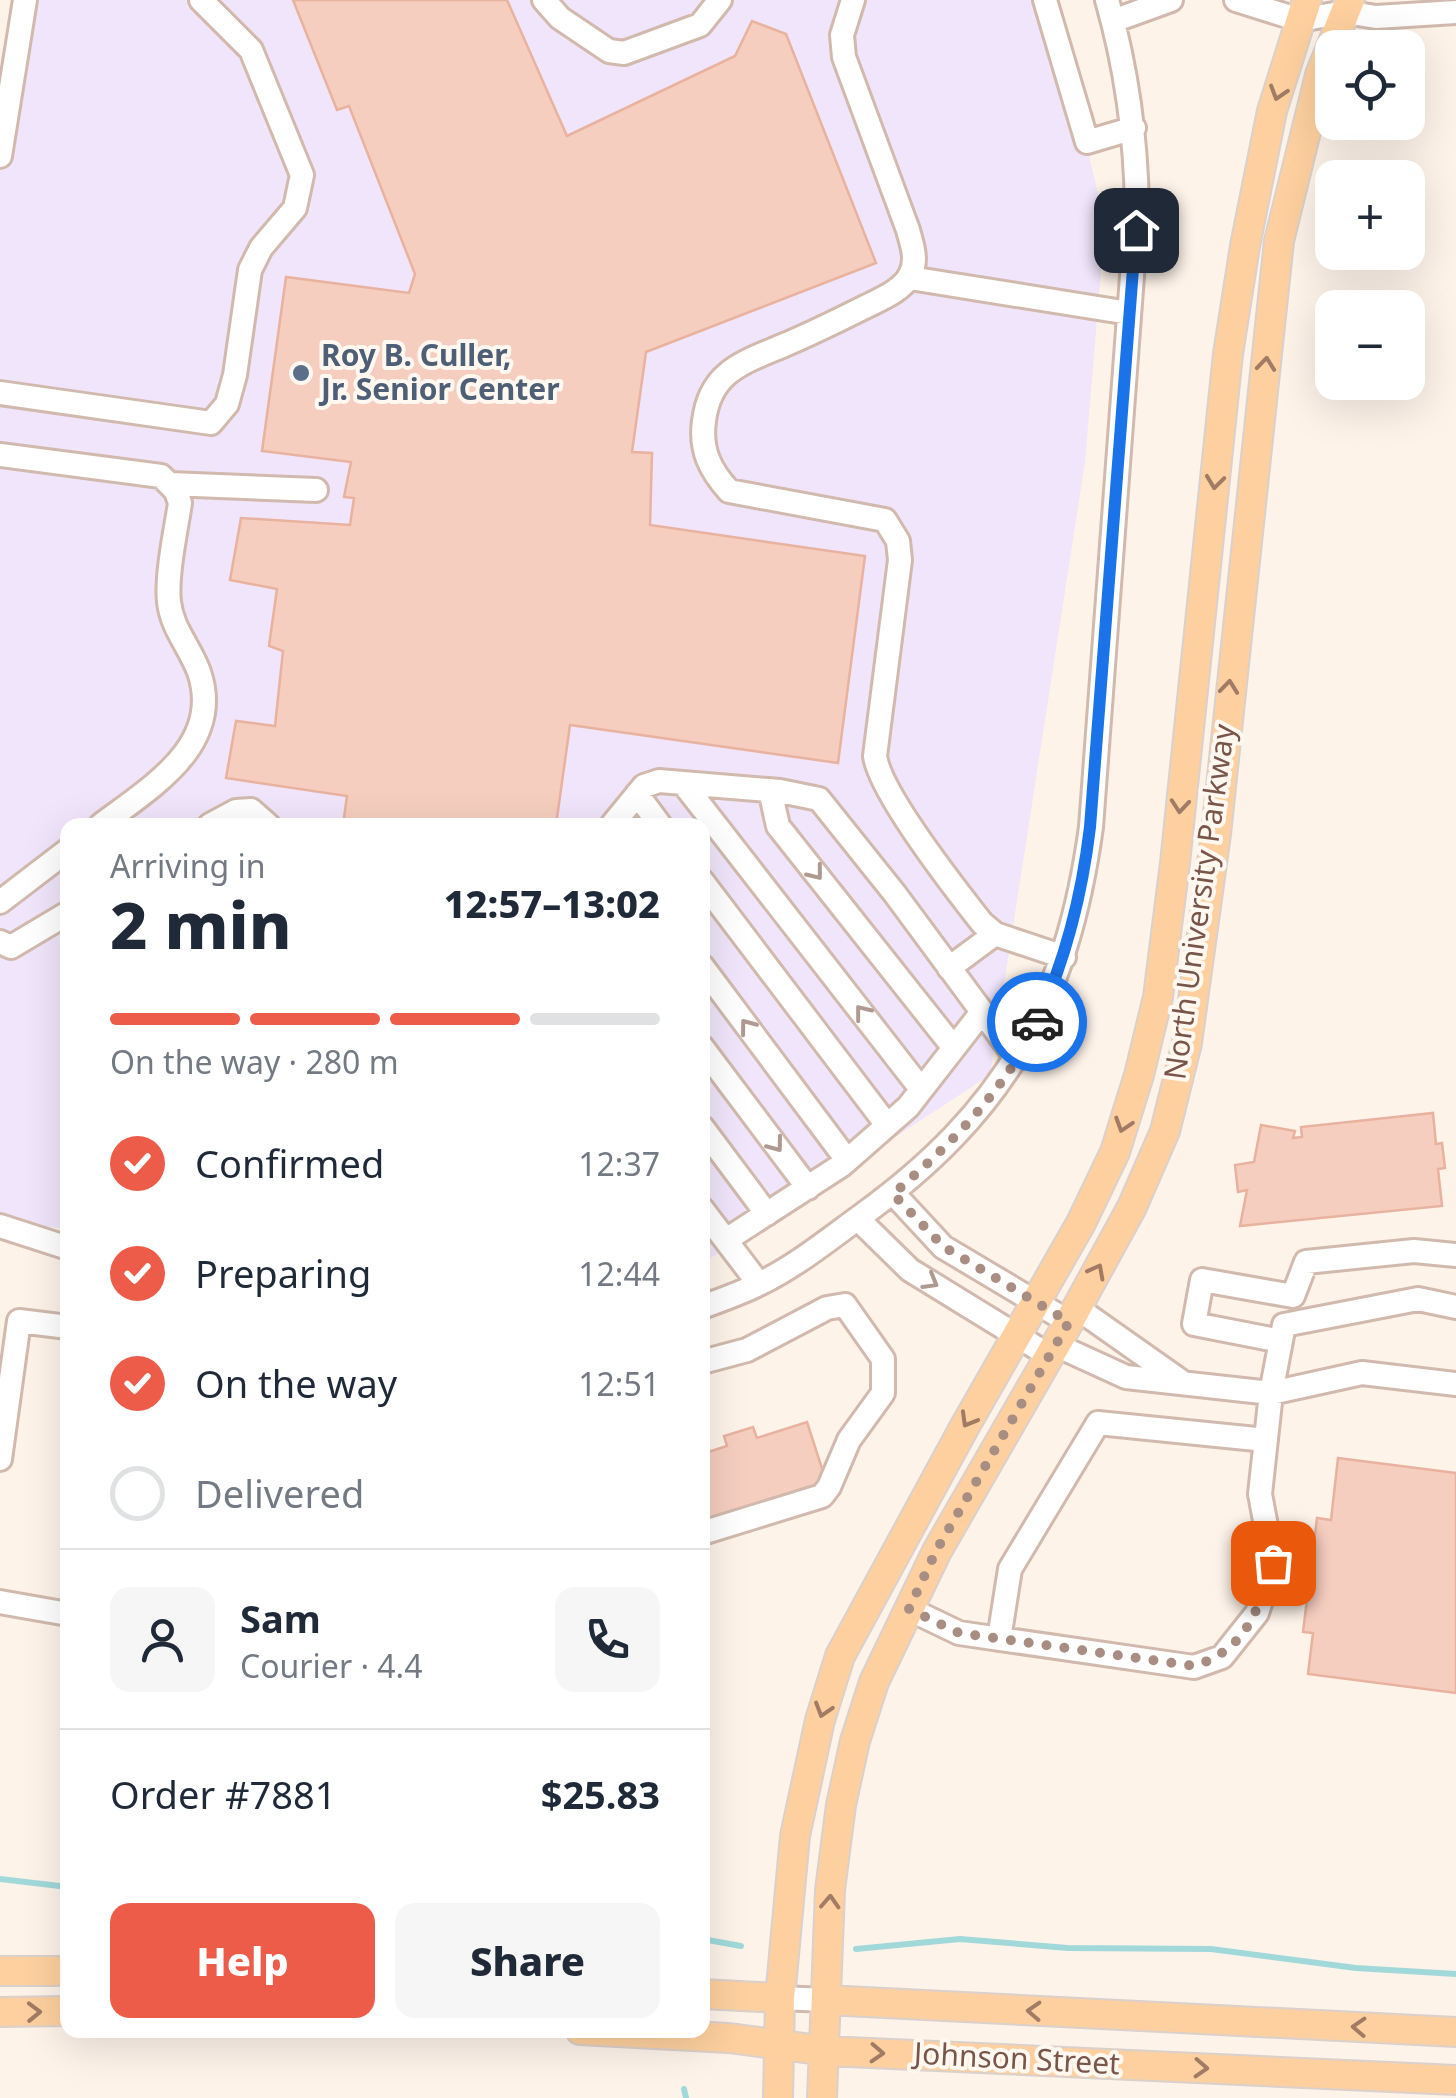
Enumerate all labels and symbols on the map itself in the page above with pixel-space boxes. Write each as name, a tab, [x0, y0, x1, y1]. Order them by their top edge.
one-way arrow	[1269, 84, 1290, 101]
pin	[1094, 188, 1179, 273]
place label: Roy B. Culler, Jr. Senior Center	[318, 334, 560, 409]
one-way arrow	[1254, 356, 1276, 372]
marker: Roy B. Culler, Jr. Senior Center	[290, 362, 312, 384]
one-way arrow	[1205, 475, 1226, 491]
one-way arrow	[1218, 679, 1239, 695]
street label: North University Parkway	[1153, 721, 1244, 1082]
one-way arrow	[1169, 798, 1191, 814]
one-way arrow	[804, 862, 821, 880]
courier	[987, 972, 1087, 1072]
one-way arrow	[856, 1006, 873, 1024]
one-way arrow	[741, 1019, 758, 1037]
one-way arrow	[1114, 1115, 1135, 1132]
one-way arrow	[765, 1134, 782, 1152]
one-way arrow	[1085, 1263, 1104, 1282]
one-way arrow	[920, 1270, 938, 1290]
one-way arrow	[961, 1409, 980, 1427]
pin	[1231, 1521, 1316, 1606]
one-way arrow	[814, 1700, 835, 1717]
one-way arrow	[819, 1894, 840, 1910]
one-way arrow	[26, 2001, 42, 2022]
one-way arrow	[1026, 2001, 1042, 2022]
one-way arrow	[1350, 2017, 1366, 2038]
street label: Johnson Street	[910, 2031, 1121, 2083]
one-way arrow	[869, 2042, 885, 2063]
one-way arrow	[1194, 2057, 1210, 2078]

